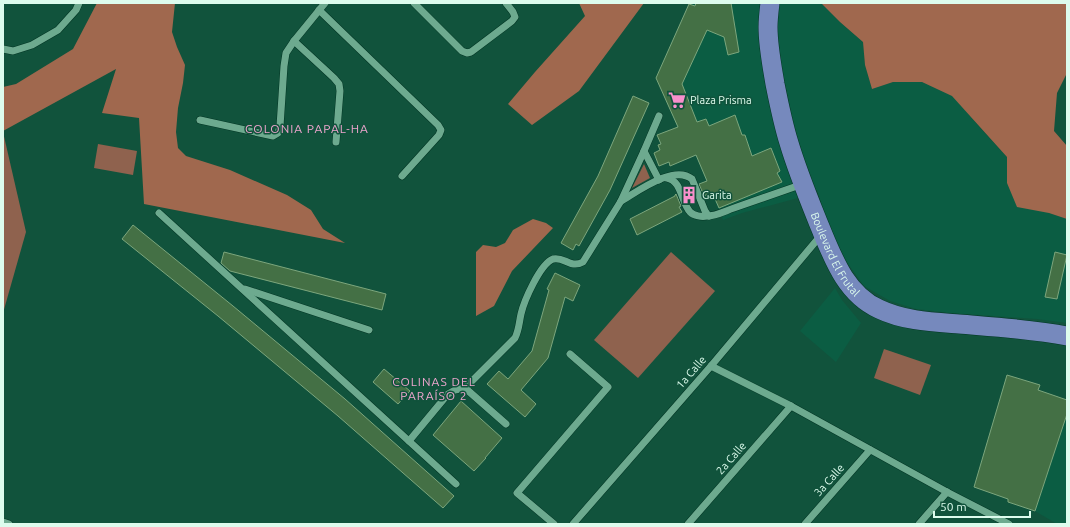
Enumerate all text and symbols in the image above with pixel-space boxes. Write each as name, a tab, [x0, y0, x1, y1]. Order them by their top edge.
supermarket icon: Plaza Prisma	[667, 90, 687, 110]
place label: Plaza Prisma	[690, 94, 752, 106]
district label: COLONIA PAPAL-HA	[245, 122, 369, 135]
building icon: Garita	[679, 185, 699, 205]
place label: Garita	[702, 189, 732, 201]
street label: Boulevard El Frutal	[809, 211, 862, 299]
street label: 1a Calle	[674, 353, 708, 391]
district label: COLINAS DEL PARAÍSO 2	[392, 375, 476, 402]
street label: 2a Calle	[714, 439, 748, 477]
street label: 3a Calle	[812, 462, 846, 498]
scale bar	[934, 493, 1030, 519]
text: 50 m	[940, 500, 967, 513]

